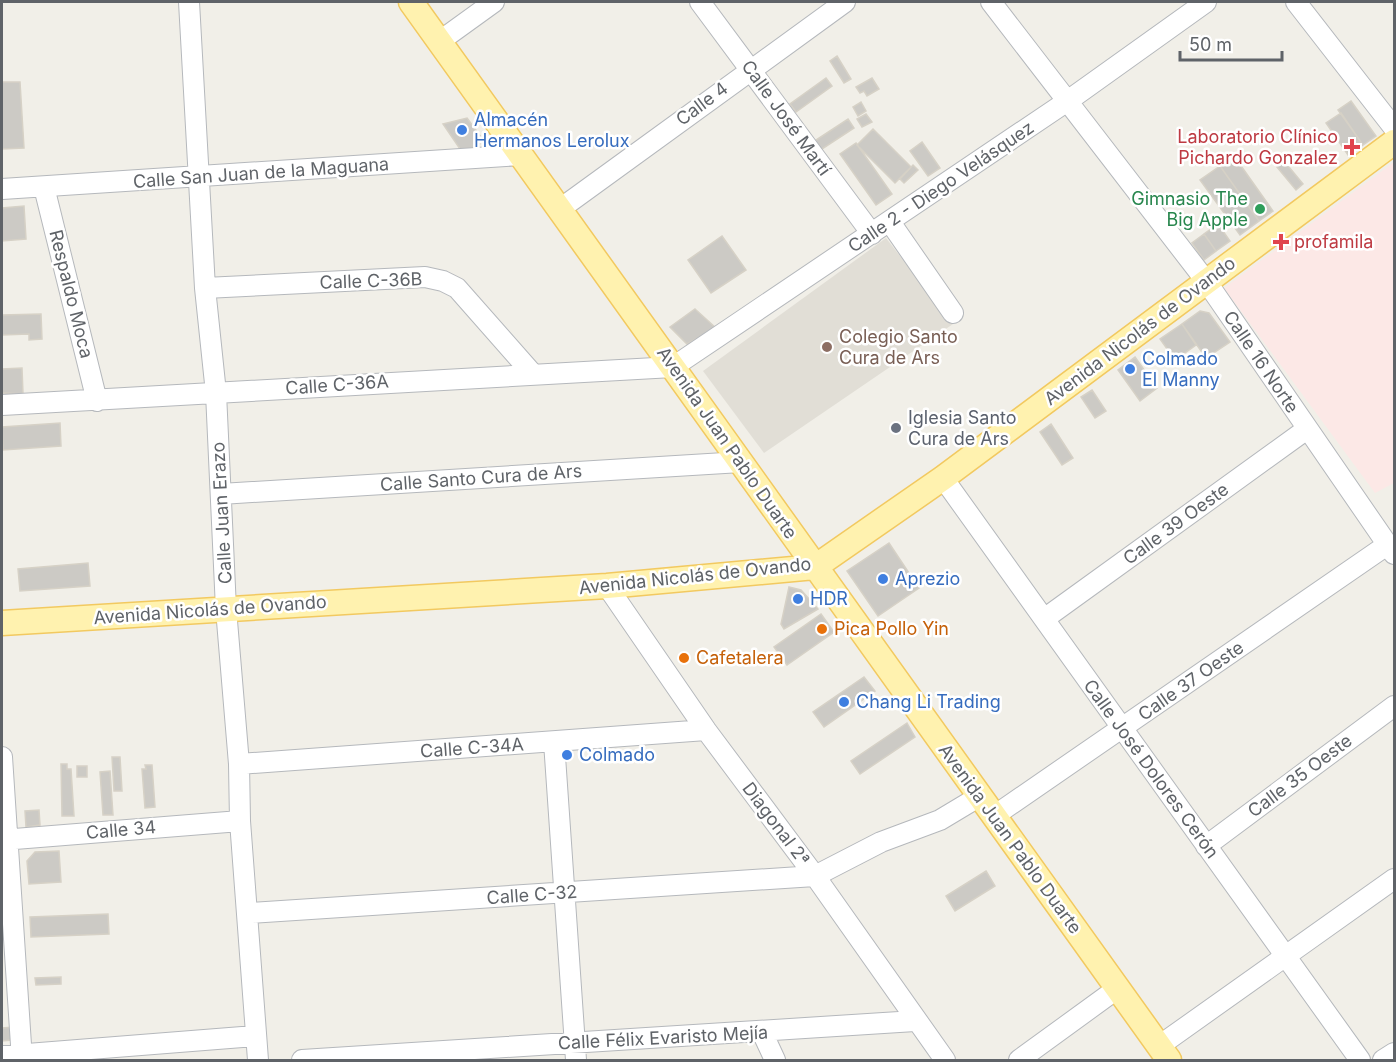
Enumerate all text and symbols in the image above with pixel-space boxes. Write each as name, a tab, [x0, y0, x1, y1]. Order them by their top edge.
scale bar	[1180, 24, 1282, 62]
text: 50 m	[1189, 34, 1232, 55]
street label: Calle José Martí	[738, 56, 836, 180]
street label: Calle 4	[672, 77, 732, 130]
place label: Almacén Hermanos Lerolux	[474, 109, 630, 151]
street label: Calle 2 - Diego Velásquez	[844, 117, 1038, 257]
marker: Almacén Hermanos Lerolux	[455, 123, 469, 137]
place label: Laboratorio Clínico Pichardo Gonzalez	[1177, 126, 1338, 168]
marker: Laboratorio Clínico Pichardo Gonzalez	[1343, 138, 1361, 156]
street label: Calle San Juan de la Maguana	[132, 153, 390, 192]
place label: Gimnasio The Big Apple	[1131, 188, 1248, 230]
marker: Gimnasio The Big Apple	[1253, 202, 1267, 216]
street label: Respaldo Moca	[45, 228, 98, 360]
place label: profamila	[1294, 231, 1373, 252]
marker: profamila	[1272, 233, 1290, 251]
street label: Avenida Nicolás de Ovando	[1040, 252, 1239, 409]
street label: Calle C-36B	[319, 268, 423, 293]
street label: Calle 16 Norte	[1220, 307, 1303, 417]
place label: Colegio Santo Cura de Ars	[839, 326, 958, 368]
marker: Colegio Santo Cura de Ars	[820, 340, 834, 354]
street label: Avenida Juan Pablo Duarte	[653, 343, 802, 543]
place label: Colmado El Manny	[1142, 348, 1220, 390]
marker: Colmado El Manny	[1123, 362, 1137, 376]
street label: Calle C-36A	[285, 370, 389, 399]
place label: Iglesia Santo Cura de Ars	[908, 407, 1017, 449]
marker: Iglesia Santo Cura de Ars	[889, 421, 903, 435]
street label: Calle Juan Erazo	[207, 441, 236, 585]
street label: Calle Santo Cura de Ars	[379, 460, 583, 495]
street label: Calle 39 Oeste	[1119, 478, 1232, 569]
street label: Avenida Nicolás de Ovando	[578, 553, 812, 598]
place label: Aprezio	[895, 568, 960, 589]
marker: Aprezio	[876, 572, 890, 586]
place label: HDR	[810, 588, 848, 609]
street label: Avenida Nicolás de Ovando	[93, 591, 327, 628]
marker: HDR	[791, 592, 805, 606]
place label: Pica Pollo Yin	[834, 618, 949, 639]
marker: Pica Pollo Yin	[815, 622, 829, 636]
street label: Calle 37 Oeste	[1134, 636, 1247, 725]
place label: Cafetalera	[696, 647, 784, 668]
marker: Cafetalera	[677, 651, 691, 665]
street label: Calle José Dolores Cerón	[1080, 675, 1223, 862]
place label: Chang Li Trading	[856, 691, 1001, 712]
marker: Chang Li Trading	[837, 695, 851, 709]
street label: Calle 35 Oeste	[1244, 730, 1356, 821]
street label: Calle C-34A	[419, 733, 525, 762]
street label: Avenida Juan Pablo Duarte	[935, 740, 1086, 938]
place label: Colmado	[579, 744, 655, 765]
marker: Colmado	[560, 748, 574, 762]
street label: Diagonal 2ª	[738, 778, 814, 869]
street label: Calle 34	[85, 816, 157, 843]
street label: Calle C-32	[486, 881, 578, 908]
street label: Calle Félix Evaristo Mejía	[557, 1022, 769, 1053]

